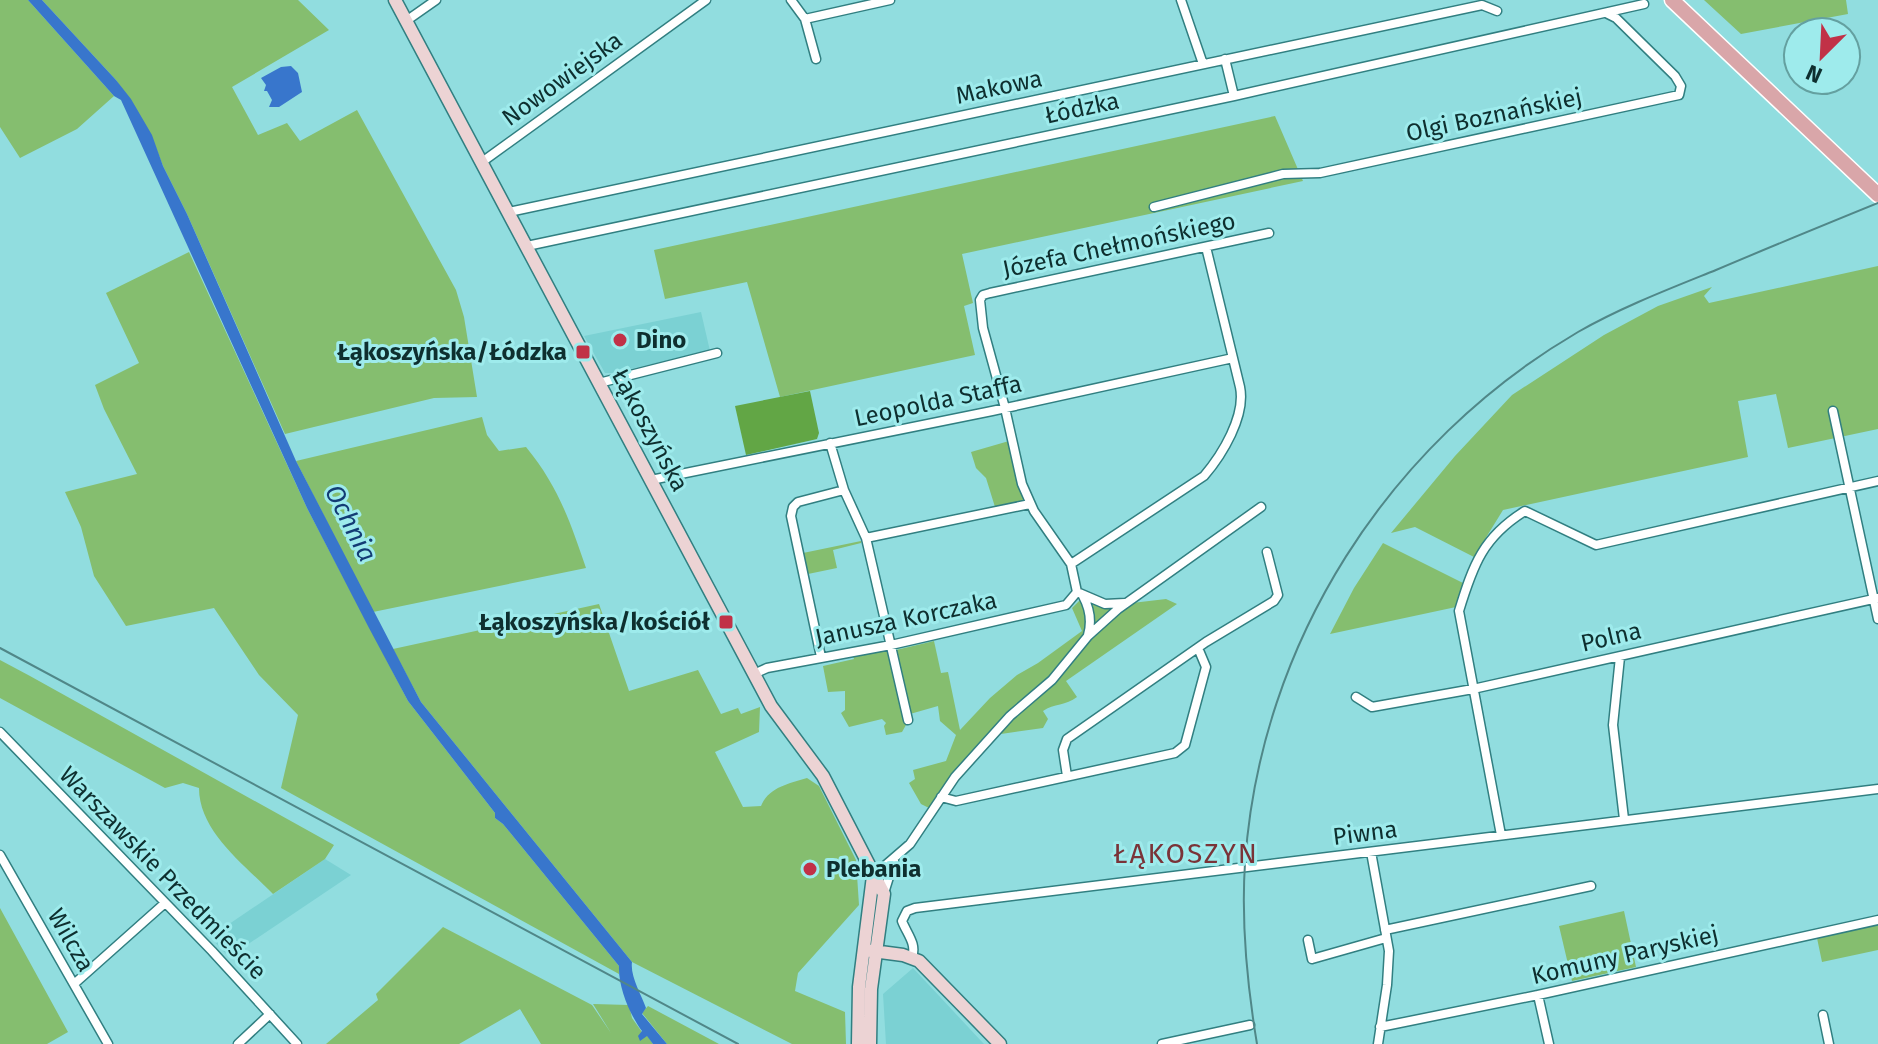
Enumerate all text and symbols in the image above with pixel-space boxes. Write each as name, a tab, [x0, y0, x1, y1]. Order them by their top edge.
north arrow	[1782, 16, 1862, 96]
street label: Nowowiejska	[496, 26, 628, 132]
text: N	[1802, 59, 1826, 89]
street label: Makowa	[953, 64, 1045, 110]
street label: Olgi Boznańskiej	[1403, 83, 1585, 147]
street label: Łódzka	[1042, 86, 1122, 130]
street label: Józefa Chełmońskiego	[1000, 207, 1238, 283]
place label: Dino	[636, 326, 686, 354]
marker: Dino	[611, 331, 629, 349]
place label: Łąkoszyńska/Łódzka	[337, 338, 567, 366]
marker: Łąkoszyńska/Łódzka	[574, 343, 592, 361]
street label: Łąkoszyńska	[606, 364, 694, 496]
street label: Leopolda Staffa	[852, 370, 1024, 432]
water label: Ochnia	[318, 480, 383, 567]
street label: Janusza Korczaka	[813, 586, 999, 652]
place label: Łąkoszyńska/kościół	[478, 608, 710, 636]
marker: Łąkoszyńska/kościół	[717, 613, 735, 631]
street label: Polna	[1578, 616, 1644, 658]
street label: Warszawskie Przedmieście	[54, 761, 272, 985]
street label: Piwna	[1331, 815, 1399, 851]
district label: ŁĄKOSZYN	[1113, 837, 1259, 870]
place label: Plebania	[826, 855, 921, 883]
marker: Plebania	[801, 860, 819, 878]
street label: Wilcza	[42, 903, 100, 977]
street label: Komuny Paryskiej	[1529, 920, 1721, 990]

